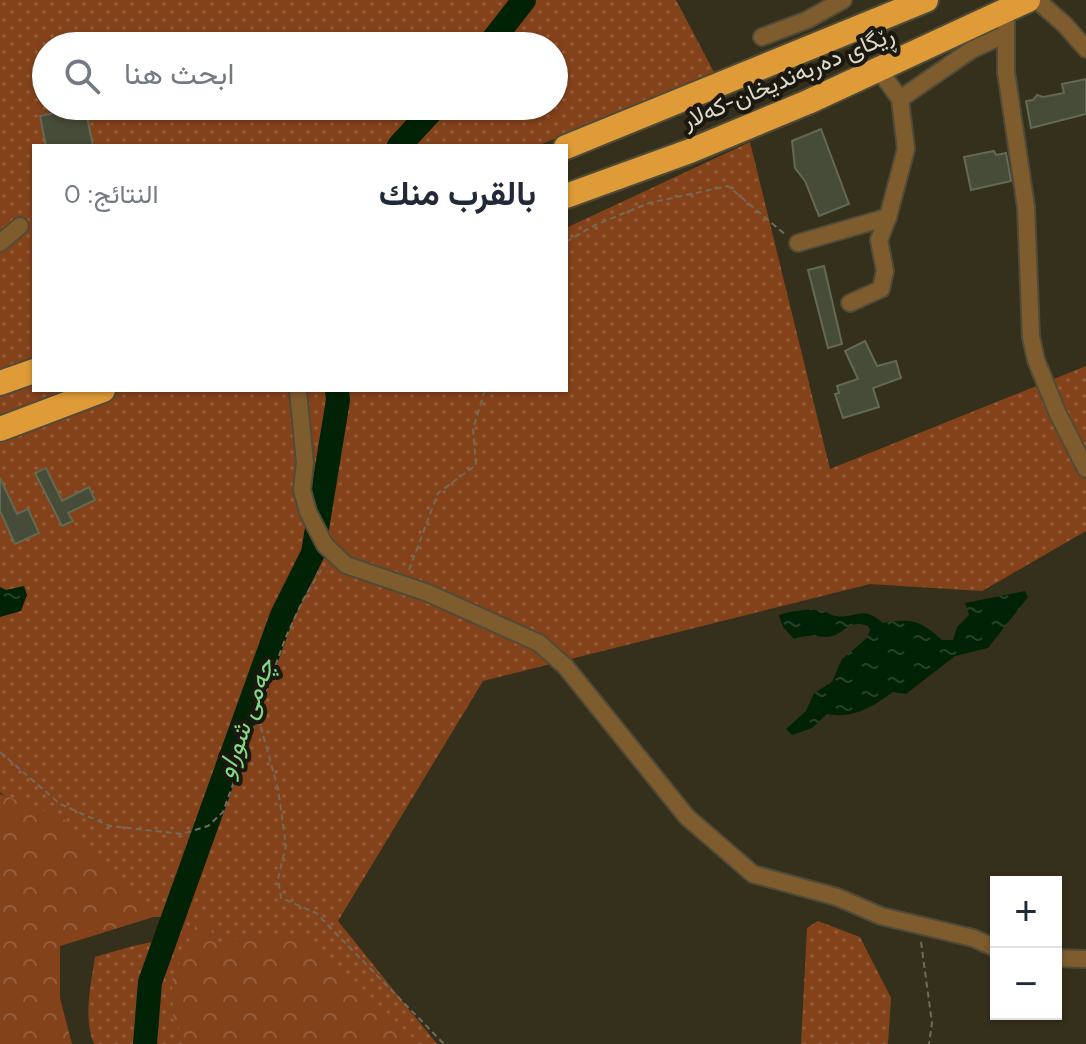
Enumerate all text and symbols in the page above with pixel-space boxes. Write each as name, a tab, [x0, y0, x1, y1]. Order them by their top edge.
street label: ڕێگای دەربەندیخان-کەلار	[677, 19, 900, 140]
search box	[32, 32, 568, 120]
icon: search	[60, 54, 104, 98]
text: ابحث هنا	[124, 55, 234, 92]
text: بالقرب منك	[379, 173, 536, 214]
text: النتائج: 0	[64, 178, 159, 210]
water label: چەمی شوراو	[209, 652, 284, 783]
map controls	[990, 876, 1062, 1020]
button: +	[990, 876, 1062, 948]
button: −	[990, 948, 1062, 1020]

